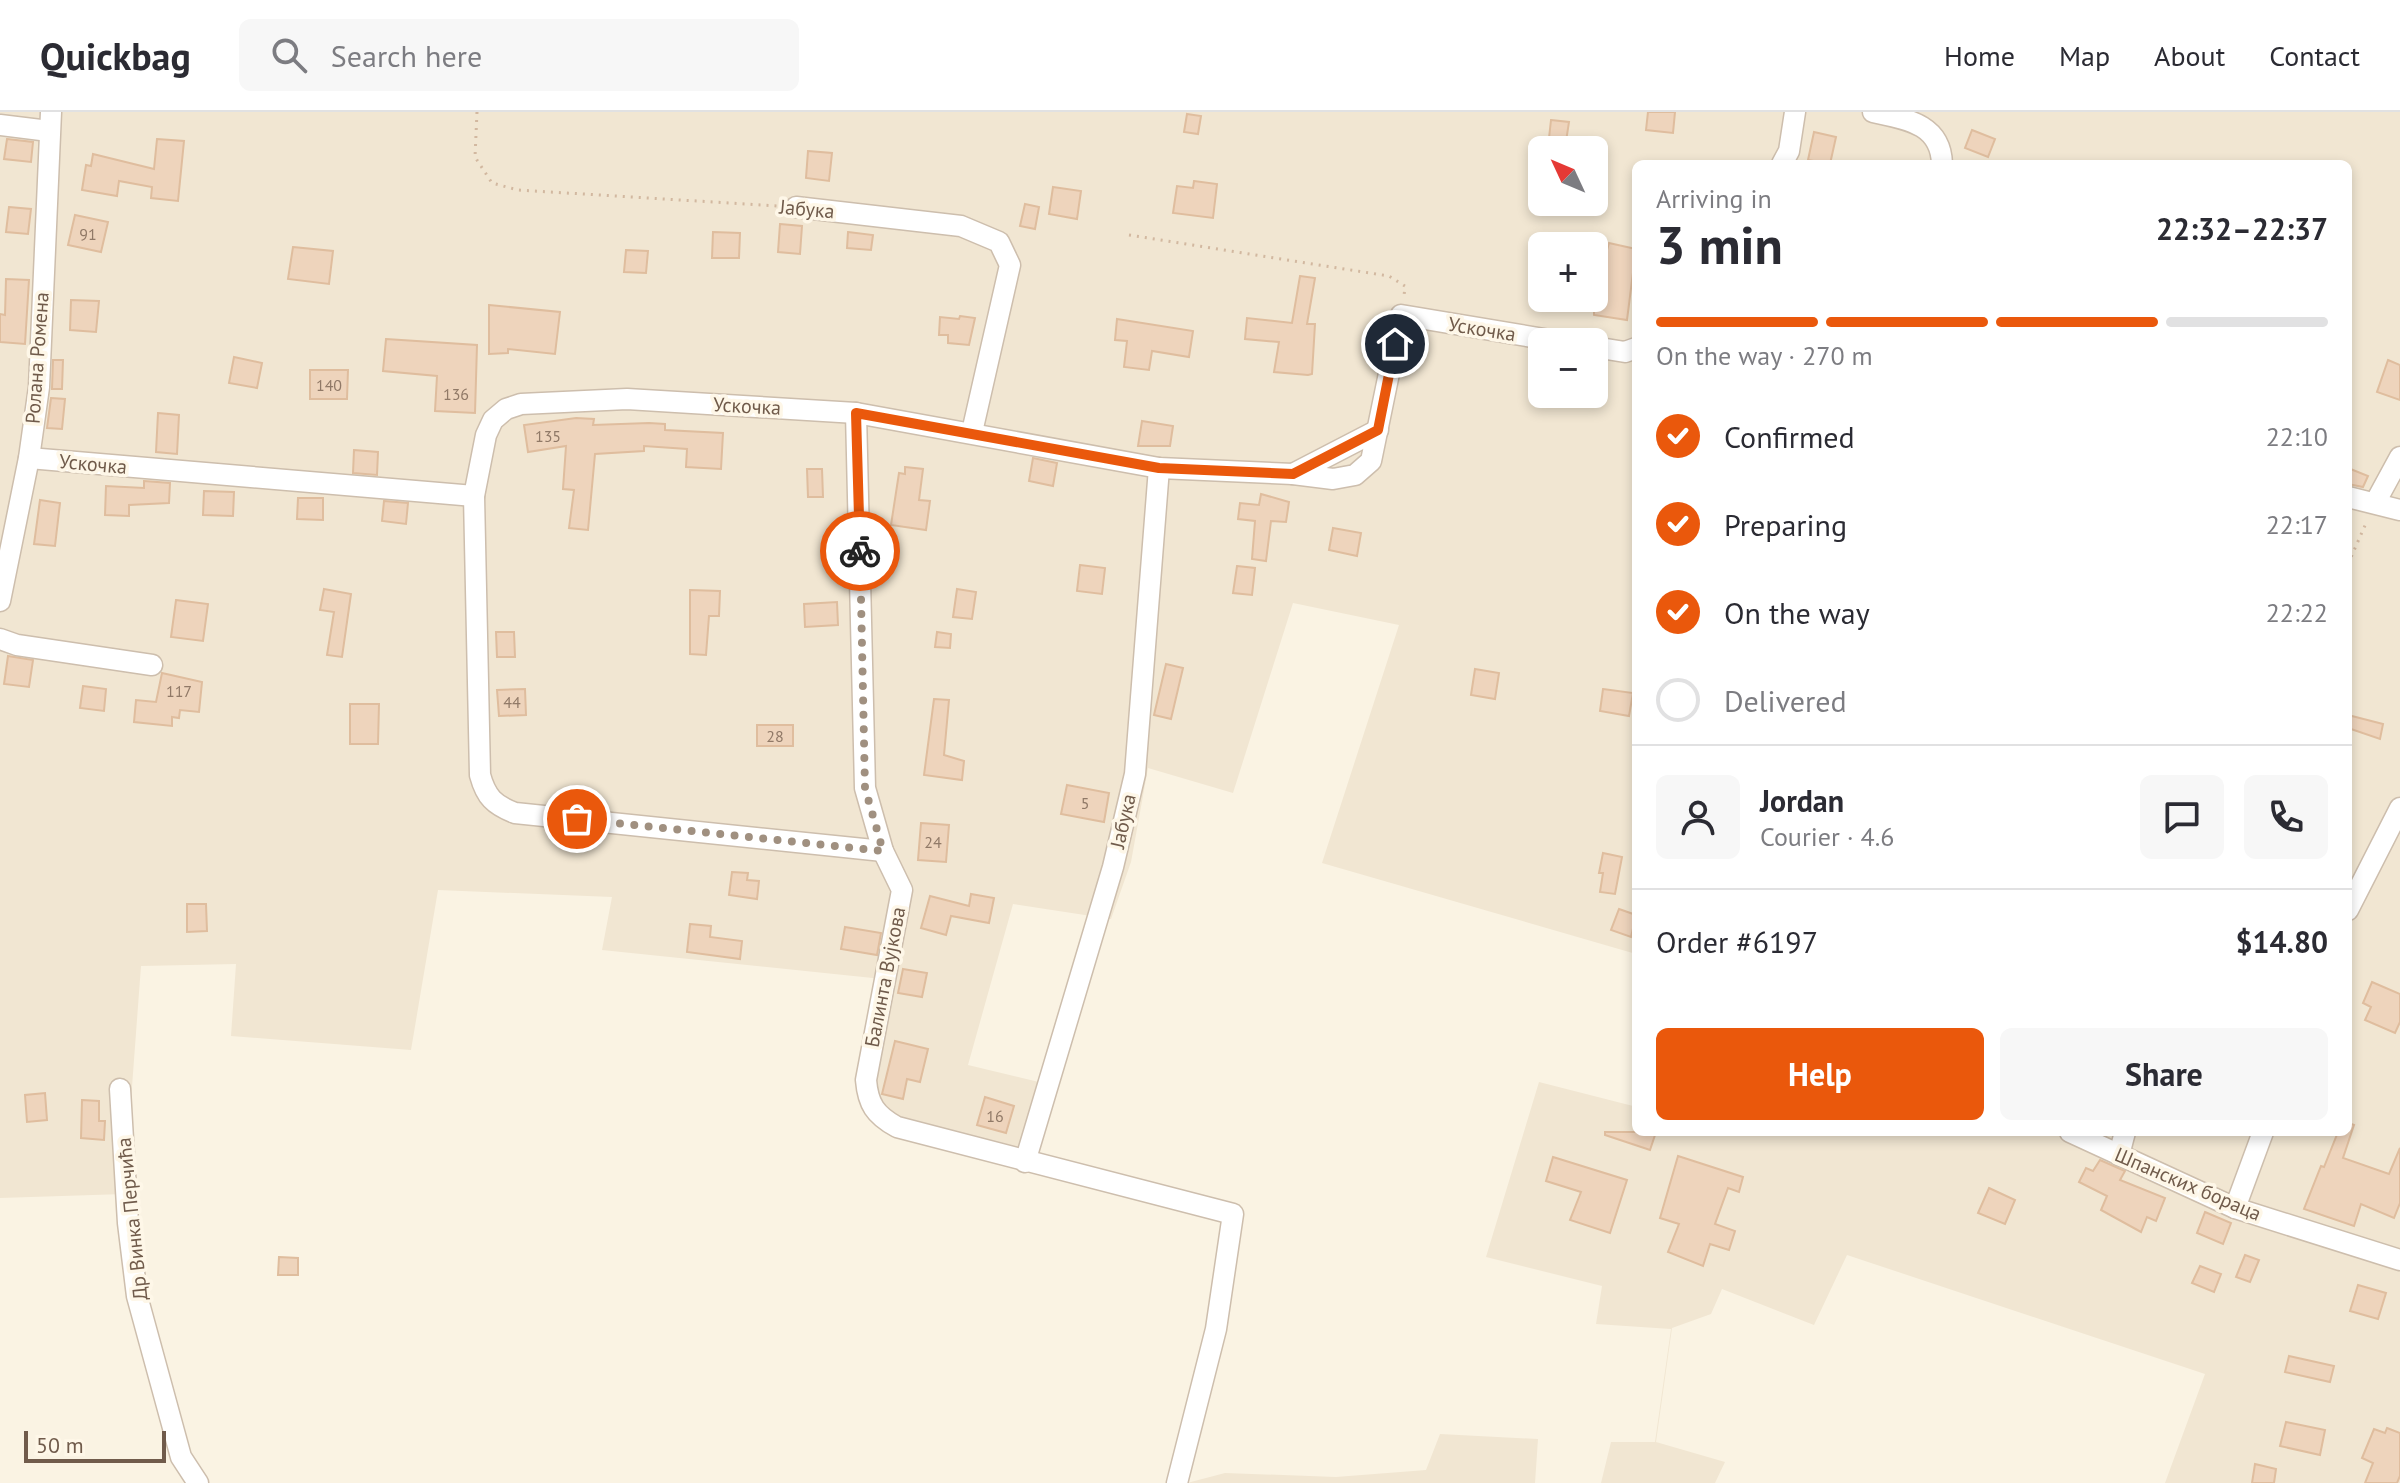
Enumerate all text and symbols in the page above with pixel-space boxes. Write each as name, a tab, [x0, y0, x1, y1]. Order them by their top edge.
search box	[239, 19, 799, 91]
text: Quickbag	[40, 31, 191, 80]
icon: search	[267, 33, 311, 77]
text: Search here	[331, 36, 482, 75]
text: Home	[1944, 37, 2015, 74]
text: Map	[2059, 37, 2110, 74]
text: About	[2154, 37, 2225, 74]
text: Contact	[2269, 37, 2360, 74]
north arrow	[1528, 136, 1608, 216]
map controls	[1528, 136, 1608, 408]
text: Arriving in	[1656, 182, 1772, 215]
street label: Јабука	[777, 194, 836, 224]
text: 22:32–22:37	[2156, 209, 2328, 248]
text: 3 min	[1656, 211, 1783, 278]
house number: 91	[79, 224, 97, 244]
button: +	[1528, 232, 1608, 312]
street label: Ролана Ромена	[19, 291, 55, 425]
pin	[1361, 310, 1429, 378]
street label: Ускочка	[1446, 311, 1518, 347]
icon: home	[1373, 322, 1417, 366]
button: −	[1528, 328, 1608, 408]
text: On the way · 270 m	[1656, 339, 1873, 372]
house number: 140	[316, 375, 342, 395]
house number: 136	[443, 384, 469, 404]
street label: Ускочка	[712, 391, 782, 421]
icon: check	[1656, 414, 1700, 458]
text: Confirmed	[1724, 417, 1855, 456]
text: 22:10	[2266, 420, 2328, 453]
house number: 135	[535, 426, 561, 446]
street label: Ускочка	[58, 448, 128, 480]
icon: check	[1656, 502, 1700, 546]
text: Preparing	[1724, 505, 1847, 544]
text: 22:17	[2266, 508, 2328, 541]
courier	[820, 511, 900, 591]
icon: bike	[838, 529, 882, 573]
icon: check	[1656, 590, 1700, 634]
text: On the way	[1724, 593, 1870, 632]
text: 22:22	[2266, 596, 2328, 629]
house number: 117	[166, 681, 192, 701]
text: Delivered	[1724, 681, 1847, 720]
house number: 44	[503, 692, 521, 712]
house number: 28	[766, 726, 784, 746]
button: person	[1656, 775, 1740, 859]
button: chat	[2140, 775, 2224, 859]
button: phone	[2244, 775, 2328, 859]
text: Jordan	[1760, 781, 1844, 820]
pin	[543, 785, 611, 853]
street label: Јабука	[1104, 791, 1142, 852]
house number: 5	[1081, 793, 1089, 813]
icon: bag	[555, 797, 599, 841]
text: Courier · 4.6	[1760, 820, 1894, 853]
house number: 24	[924, 832, 942, 852]
street label: Балинта Вујкова	[859, 905, 911, 1049]
text: Order #6197	[1656, 922, 1818, 961]
text: $14.80	[2236, 922, 2328, 961]
button: Help	[1656, 1028, 1984, 1120]
button: Share	[2000, 1028, 2328, 1120]
house number: 16	[986, 1106, 1004, 1126]
street label: Др Винка Перчића	[111, 1136, 153, 1302]
street label: Шпанских бораца	[2111, 1141, 2265, 1227]
scale bar	[24, 1427, 166, 1463]
text: 50 m	[36, 1431, 84, 1459]

